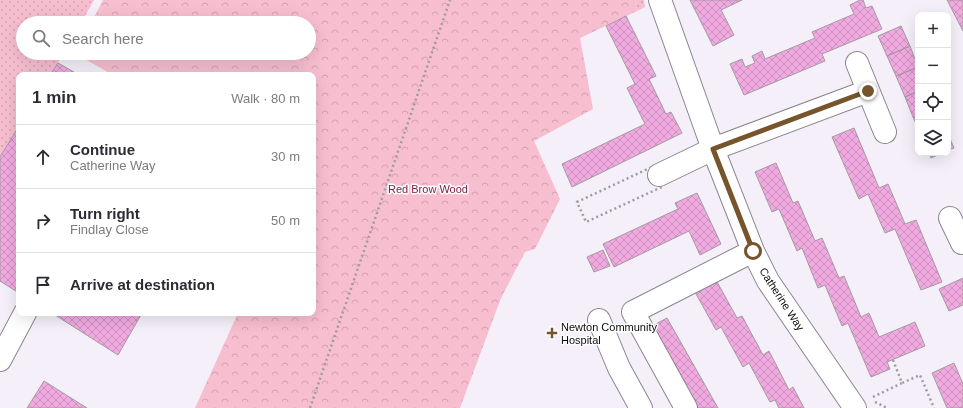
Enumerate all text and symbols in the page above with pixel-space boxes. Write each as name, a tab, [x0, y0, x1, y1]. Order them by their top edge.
map controls	[915, 12, 951, 156]
button: +	[915, 12, 951, 48]
search box	[16, 16, 316, 60]
icon: search	[30, 27, 52, 49]
text: Search here	[62, 30, 144, 47]
button: −	[915, 48, 951, 84]
route end	[859, 82, 877, 100]
button: locate	[915, 84, 951, 120]
text: 1 min	[32, 88, 76, 107]
text: Walk · 80 m	[231, 91, 300, 106]
button: layers	[915, 120, 951, 156]
text: Continue	[70, 141, 135, 158]
icon: ahead	[32, 146, 54, 168]
text: 30 m	[271, 149, 300, 164]
text: Catherine Way	[70, 158, 156, 173]
park label: Red Brow Wood	[388, 183, 468, 195]
text: Turn right	[70, 205, 140, 222]
icon: right	[32, 210, 54, 232]
text: 50 m	[271, 213, 300, 228]
text: Findlay Close	[70, 222, 149, 237]
route start	[744, 242, 762, 260]
street label: Catherine Way	[757, 265, 807, 333]
icon: arrive	[32, 274, 54, 296]
text: Arrive at destination	[70, 276, 215, 293]
place label: Newton Community Hospital	[561, 321, 657, 346]
marker: Newton Community Hospital	[546, 327, 558, 339]

